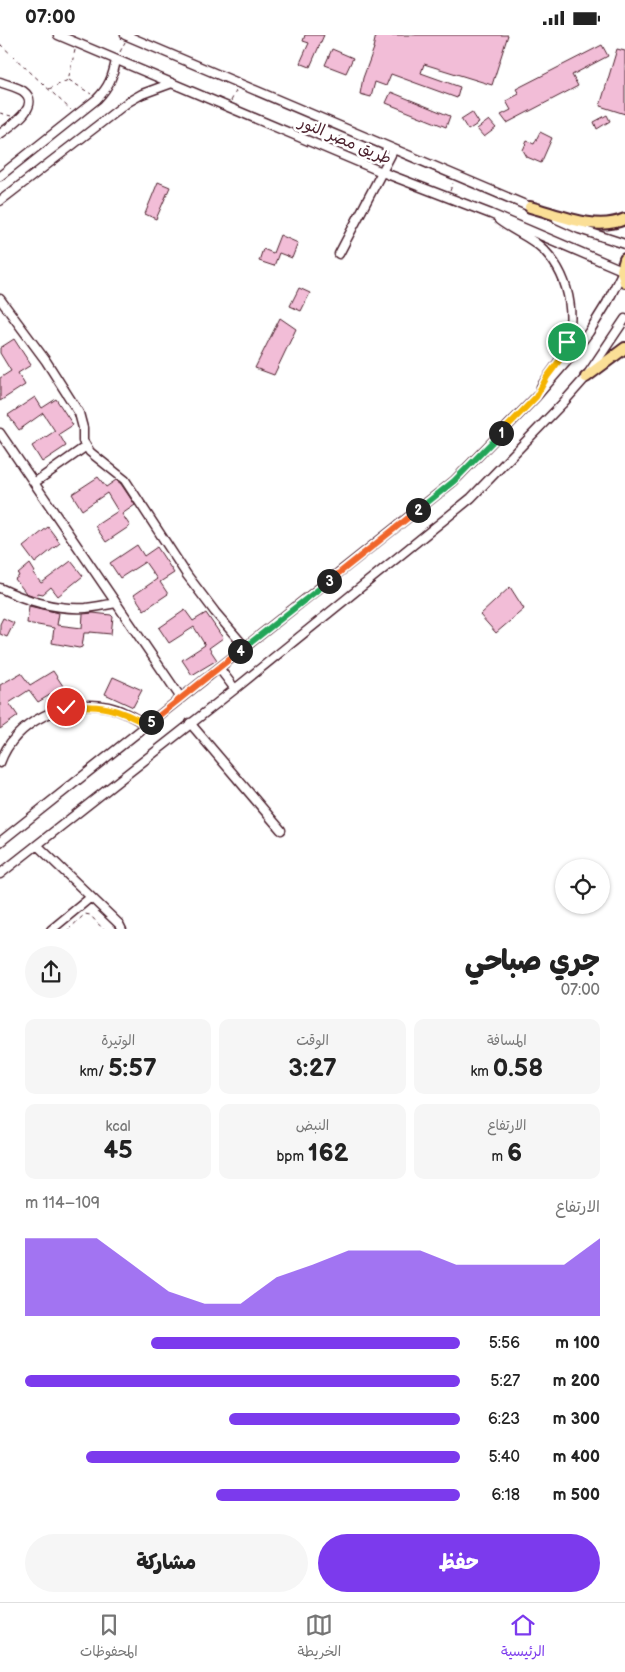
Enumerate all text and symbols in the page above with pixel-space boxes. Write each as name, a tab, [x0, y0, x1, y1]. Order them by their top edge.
text: 07:00	[25, 6, 76, 29]
street label: طريق مصر النور	[294, 112, 394, 169]
pin	[546, 321, 588, 363]
icon: arrive	[553, 328, 581, 356]
pin: 1	[488, 421, 514, 445]
text: 1	[499, 425, 504, 442]
pin: 2	[406, 497, 430, 523]
text: 2	[414, 502, 423, 519]
pin: 3	[316, 569, 342, 593]
text: 3	[325, 573, 334, 590]
pin: 4	[228, 639, 252, 663]
text: 4	[236, 643, 245, 660]
pin	[45, 686, 87, 728]
icon: check	[52, 693, 80, 721]
pin: 5	[138, 709, 164, 735]
text: 5	[147, 714, 156, 731]
map controls	[555, 859, 610, 914]
button: locate	[555, 859, 610, 914]
text: جري صباحي	[465, 945, 600, 978]
button: share	[25, 946, 77, 998]
text: 07:00	[561, 981, 600, 1000]
text: الوتيرة	[101, 1032, 135, 1049]
text: الوقت	[296, 1032, 329, 1049]
text: المسافة	[487, 1032, 527, 1049]
text: 5:57	[108, 1053, 157, 1084]
text: 3:27	[288, 1053, 337, 1084]
text: 0.58	[493, 1053, 543, 1084]
text: /km	[80, 1063, 108, 1080]
text: km	[470, 1063, 493, 1080]
text: النبض	[296, 1117, 329, 1134]
text: الارتفاع	[487, 1117, 526, 1134]
text: kcal	[106, 1118, 131, 1135]
text: 45	[104, 1135, 133, 1166]
text: 162	[308, 1138, 349, 1169]
text: 6	[507, 1138, 522, 1169]
text: bpm	[276, 1148, 308, 1165]
text: m	[492, 1148, 507, 1165]
text: 109–114 m	[25, 1194, 100, 1213]
text: الارتفاع	[555, 1198, 600, 1217]
text: 5:56	[489, 1334, 520, 1353]
text: 100 m	[555, 1334, 600, 1353]
text: 5:27	[490, 1372, 520, 1391]
text: 200 m	[553, 1372, 600, 1391]
text: 6:23	[488, 1410, 520, 1429]
text: 300 m	[553, 1410, 600, 1429]
text: 5:40	[488, 1448, 520, 1467]
text: 400 m	[553, 1448, 600, 1467]
text: 6:18	[491, 1486, 520, 1505]
text: 500 m	[553, 1486, 600, 1505]
button: مشاركة	[25, 1534, 308, 1592]
button: حفظ	[318, 1534, 600, 1592]
tab: المحفوظات	[80, 1611, 138, 1664]
tab: الخريطة	[298, 1611, 341, 1664]
tab: الرئيسية	[501, 1611, 545, 1664]

